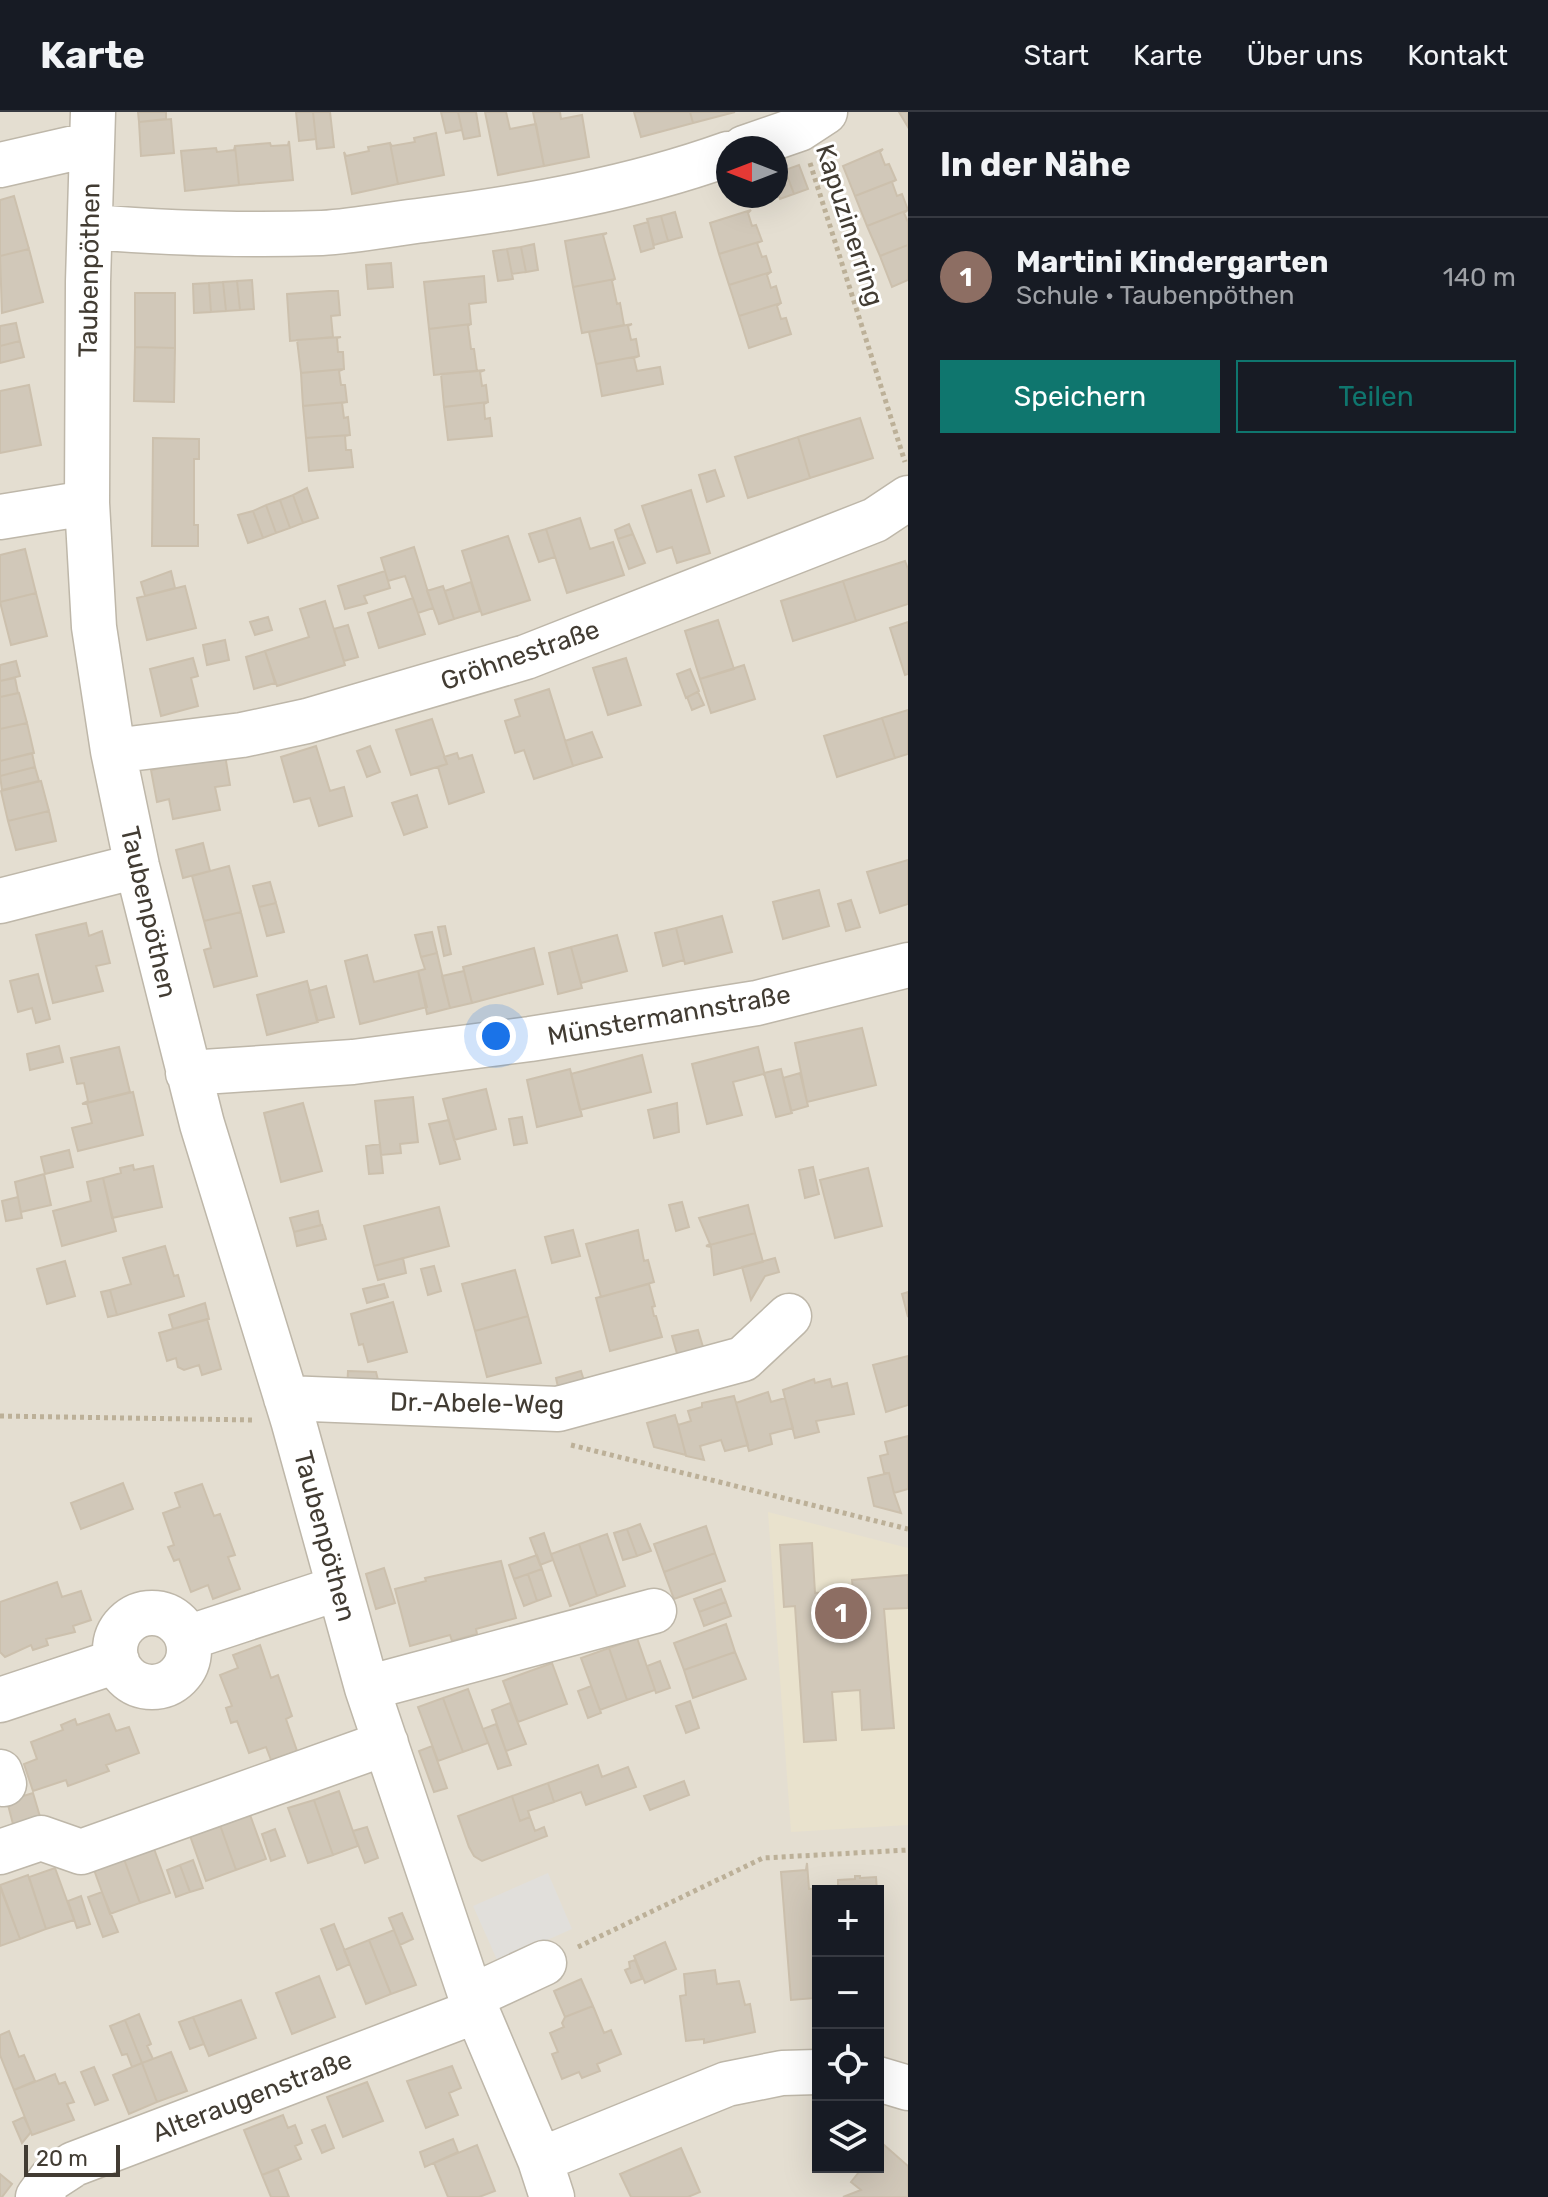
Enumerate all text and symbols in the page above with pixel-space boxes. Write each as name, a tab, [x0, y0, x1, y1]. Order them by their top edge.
text: Karte	[40, 32, 145, 78]
text: Start	[1024, 39, 1089, 72]
text: Karte	[1133, 39, 1202, 72]
text: Über uns	[1246, 39, 1363, 72]
text: Kontakt	[1407, 39, 1508, 72]
north arrow	[716, 136, 788, 208]
street label: Kapuzinerring	[809, 140, 890, 310]
text: In der Nähe	[940, 144, 1131, 185]
street label: Taubenpöthen	[72, 182, 107, 358]
text: Martini Kindergarten	[1016, 244, 1328, 280]
text: 1	[960, 262, 972, 293]
text: 140 m	[1443, 262, 1516, 293]
text: Schule · Taubenpöthen	[1016, 280, 1295, 311]
button: Speichern	[940, 360, 1220, 433]
button: Teilen	[1236, 360, 1516, 433]
street label: Gröhnestraße	[437, 614, 604, 697]
street label: Taubenpöthen	[114, 823, 183, 1001]
street label: Münstermannstraße	[545, 979, 793, 1052]
your location	[476, 1016, 516, 1056]
street label: Dr.-Abele-Weg	[390, 1386, 564, 1421]
street label: Taubenpöthen	[287, 1448, 362, 1625]
pin: 1	[815, 1583, 867, 1643]
map controls	[812, 1885, 884, 2173]
button: +	[812, 1885, 884, 1957]
button: −	[812, 1957, 884, 2029]
button: locate	[812, 2029, 884, 2101]
street label: Alteraugenstraße	[148, 2044, 356, 2149]
button: layers	[812, 2101, 884, 2173]
scale bar	[24, 2141, 120, 2177]
text: 20 m	[36, 2145, 88, 2172]

